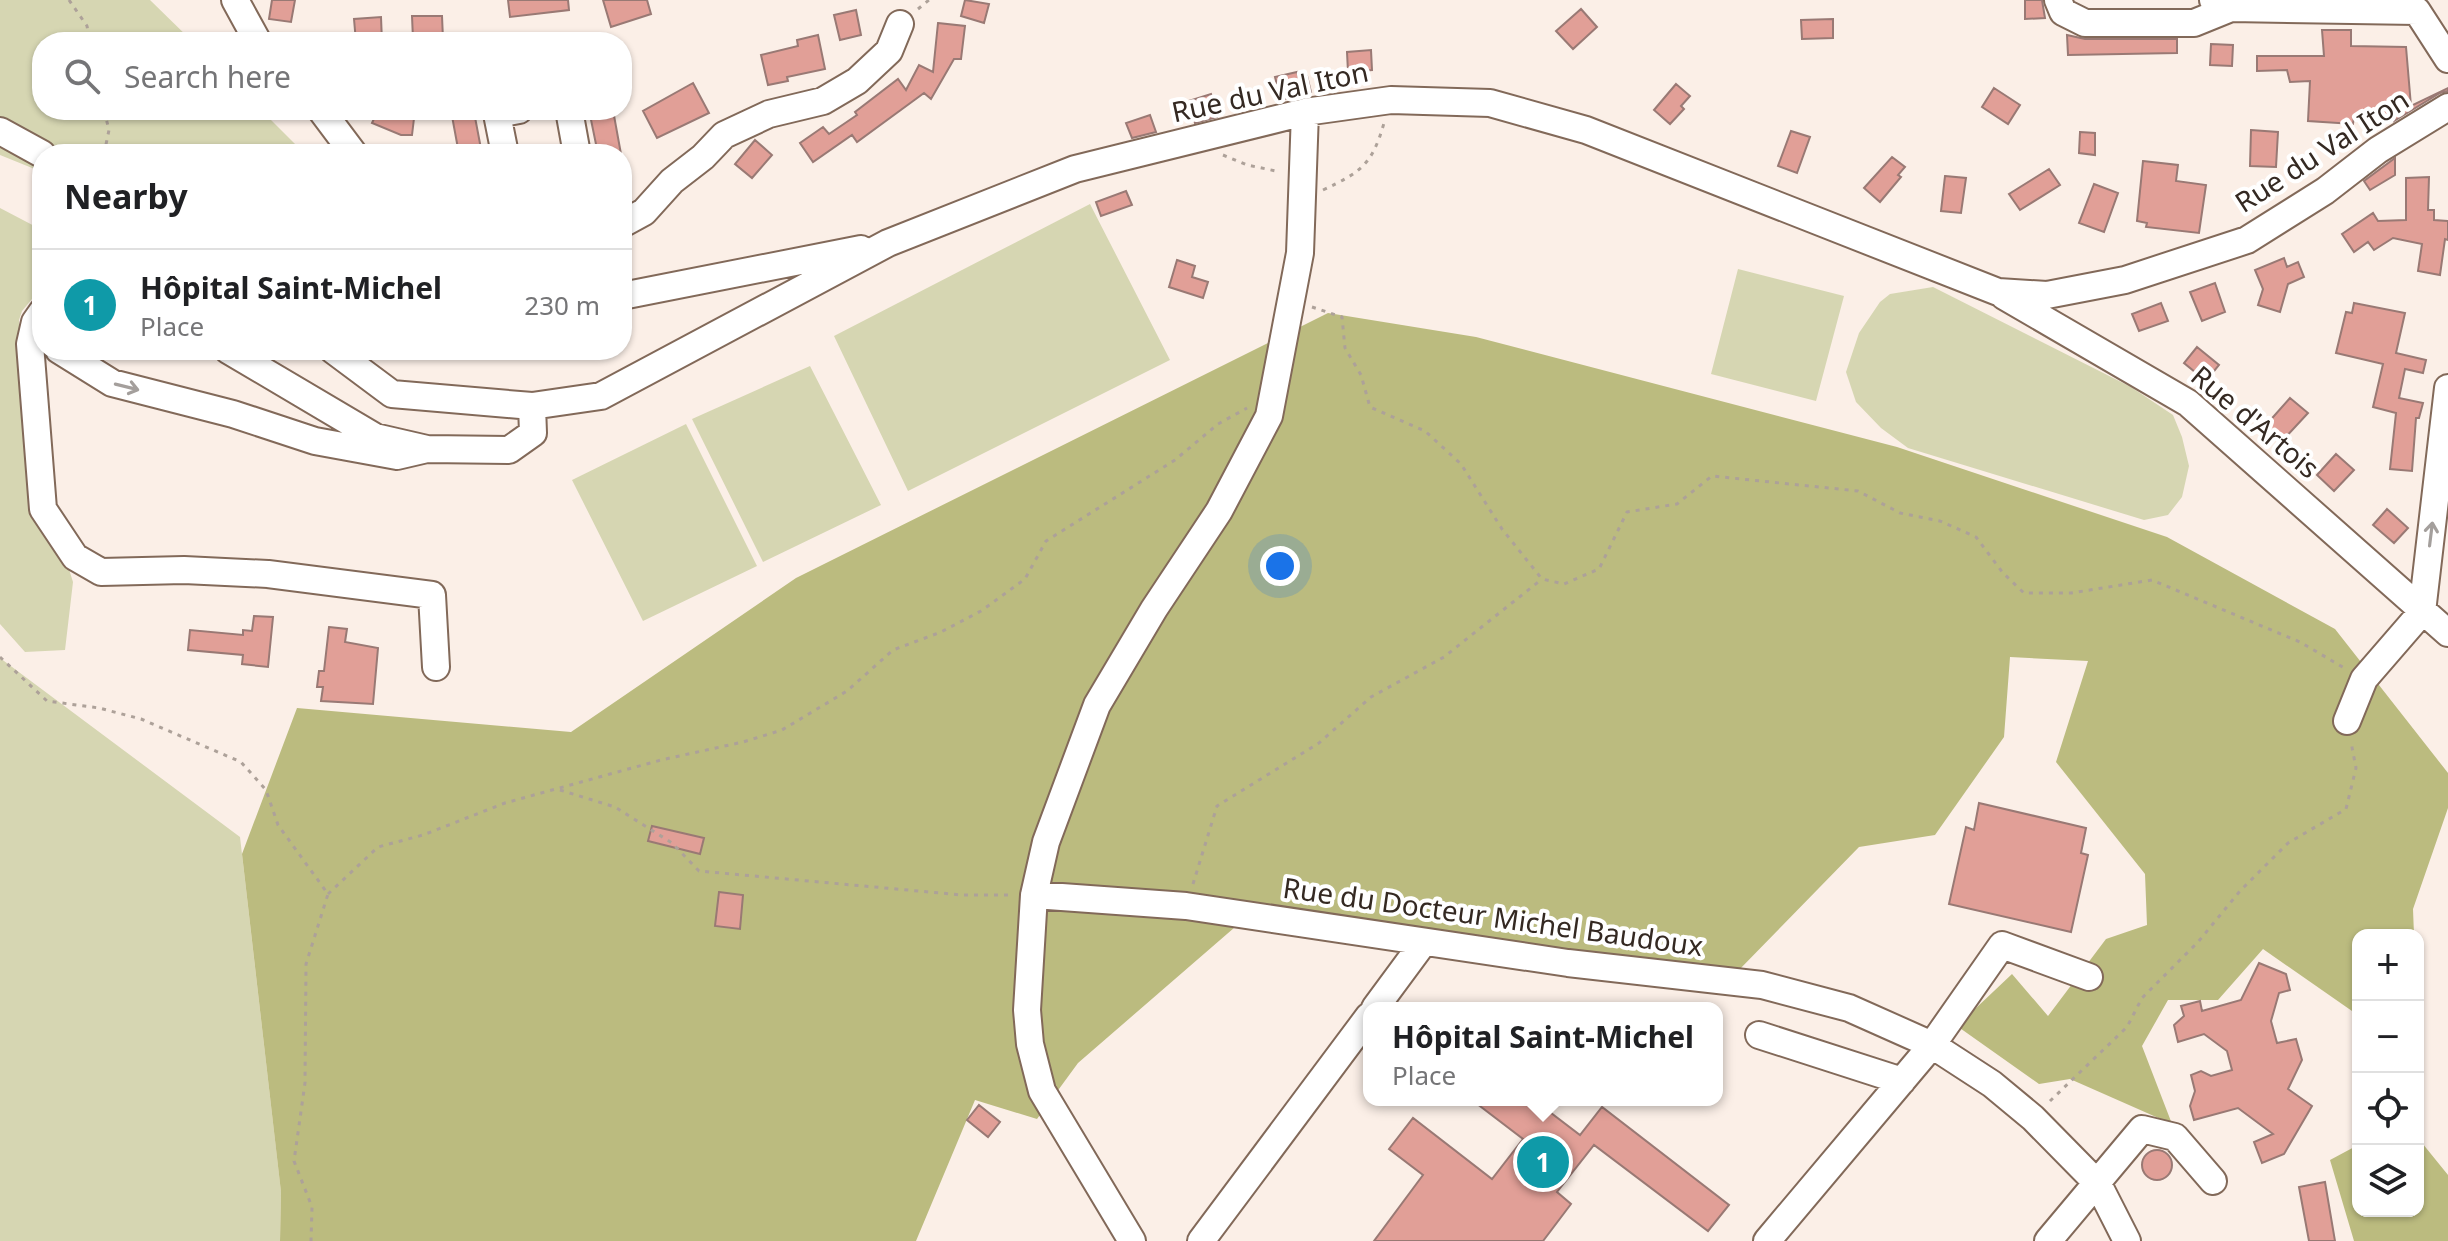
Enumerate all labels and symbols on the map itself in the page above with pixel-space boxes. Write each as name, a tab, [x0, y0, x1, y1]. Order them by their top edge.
street label: Rue du Val Iton	[1168, 52, 1372, 130]
street label: Rue du Val Iton	[2227, 80, 2416, 221]
street label: Rue d'Artois	[2183, 356, 2328, 486]
one-way arrow	[114, 381, 139, 396]
one-way arrow	[2423, 521, 2438, 548]
your location	[1260, 546, 1300, 586]
street label: Rue du Docteur Michel Baudoux	[1281, 868, 1706, 964]
pin: 1	[1517, 1132, 1569, 1192]

